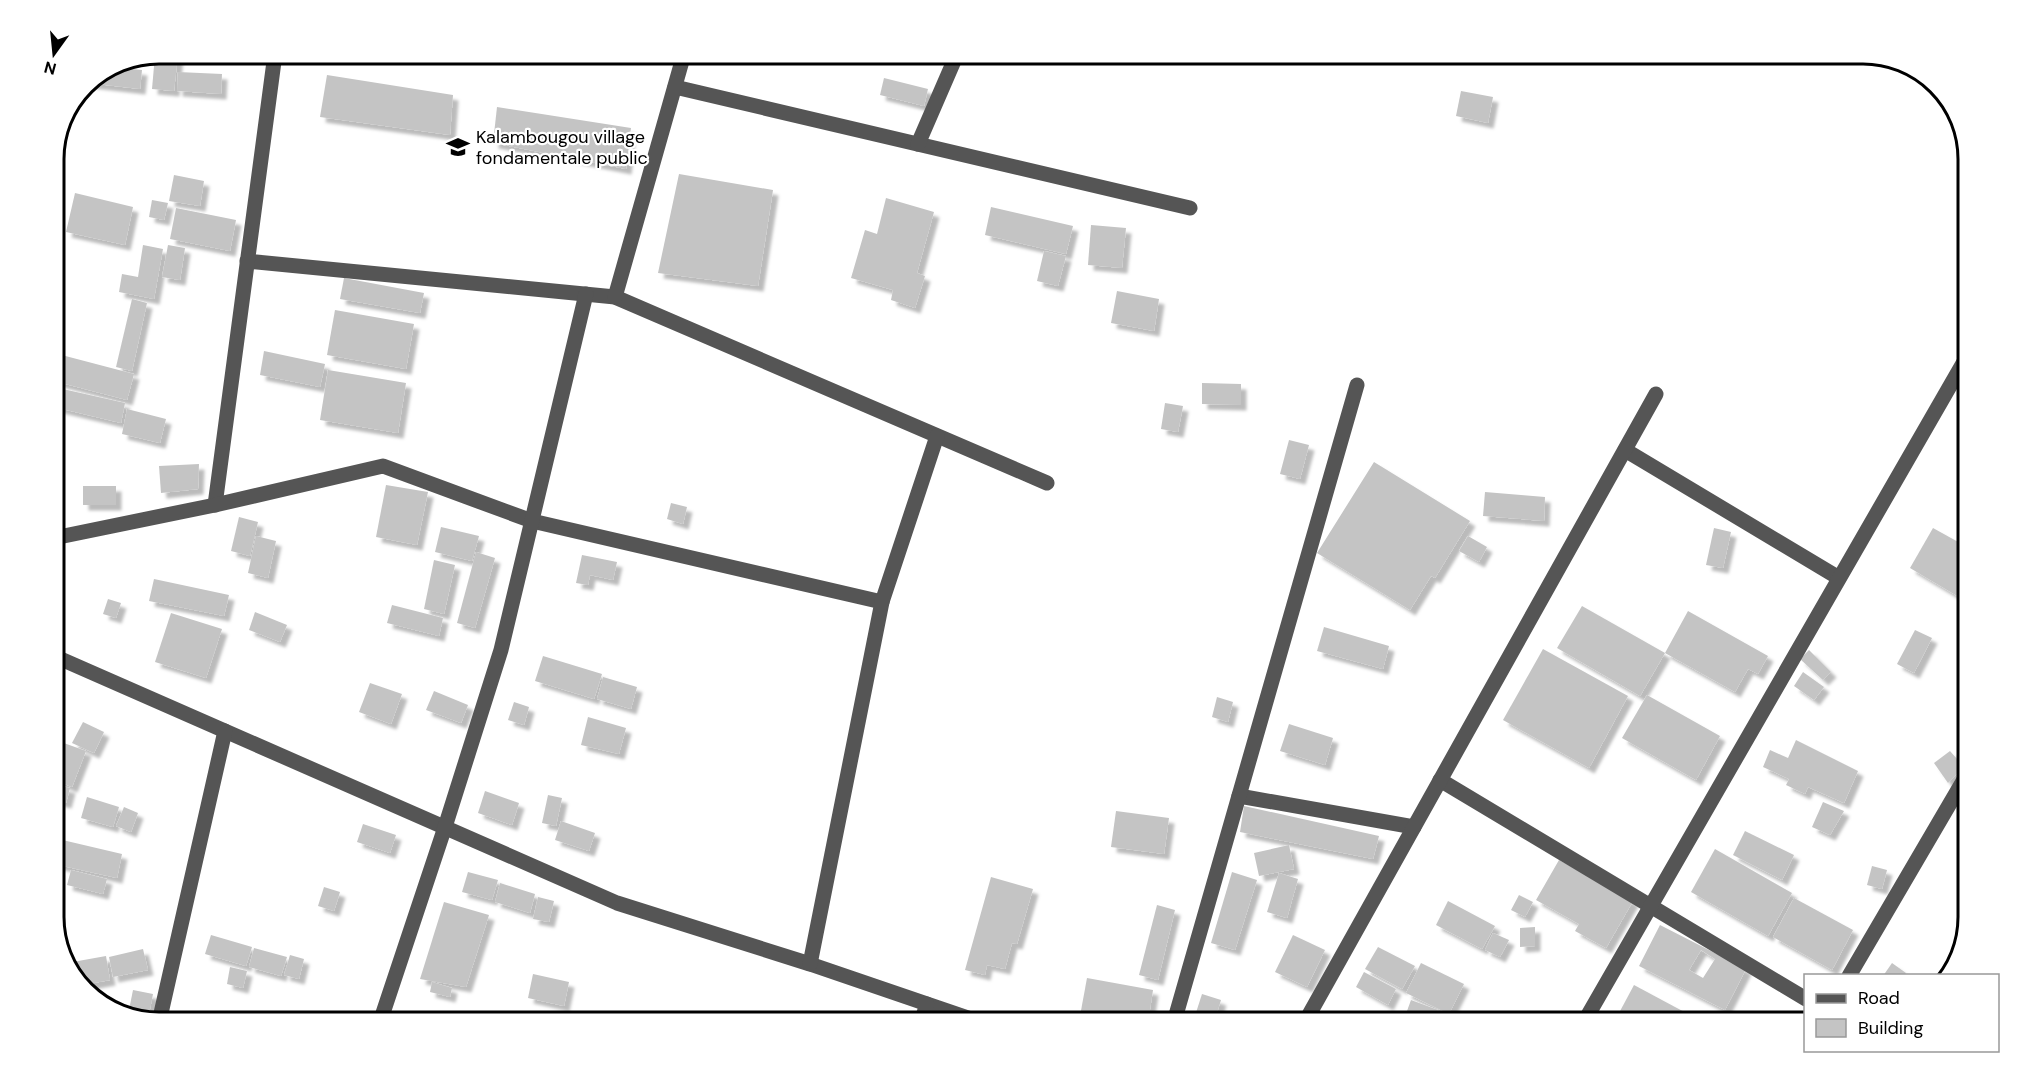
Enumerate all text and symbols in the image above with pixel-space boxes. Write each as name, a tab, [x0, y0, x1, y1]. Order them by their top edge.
north arrow	[24, 24, 84, 84]
text: N	[42, 56, 59, 80]
place label: Kalambougou village fondamentale public	[476, 125, 648, 170]
school or university icon: Kalambougou village fondamentale public	[445, 134, 471, 160]
legend	[1804, 974, 1999, 1052]
text: Road	[1858, 986, 1900, 1010]
text: Building	[1858, 1016, 1923, 1040]

